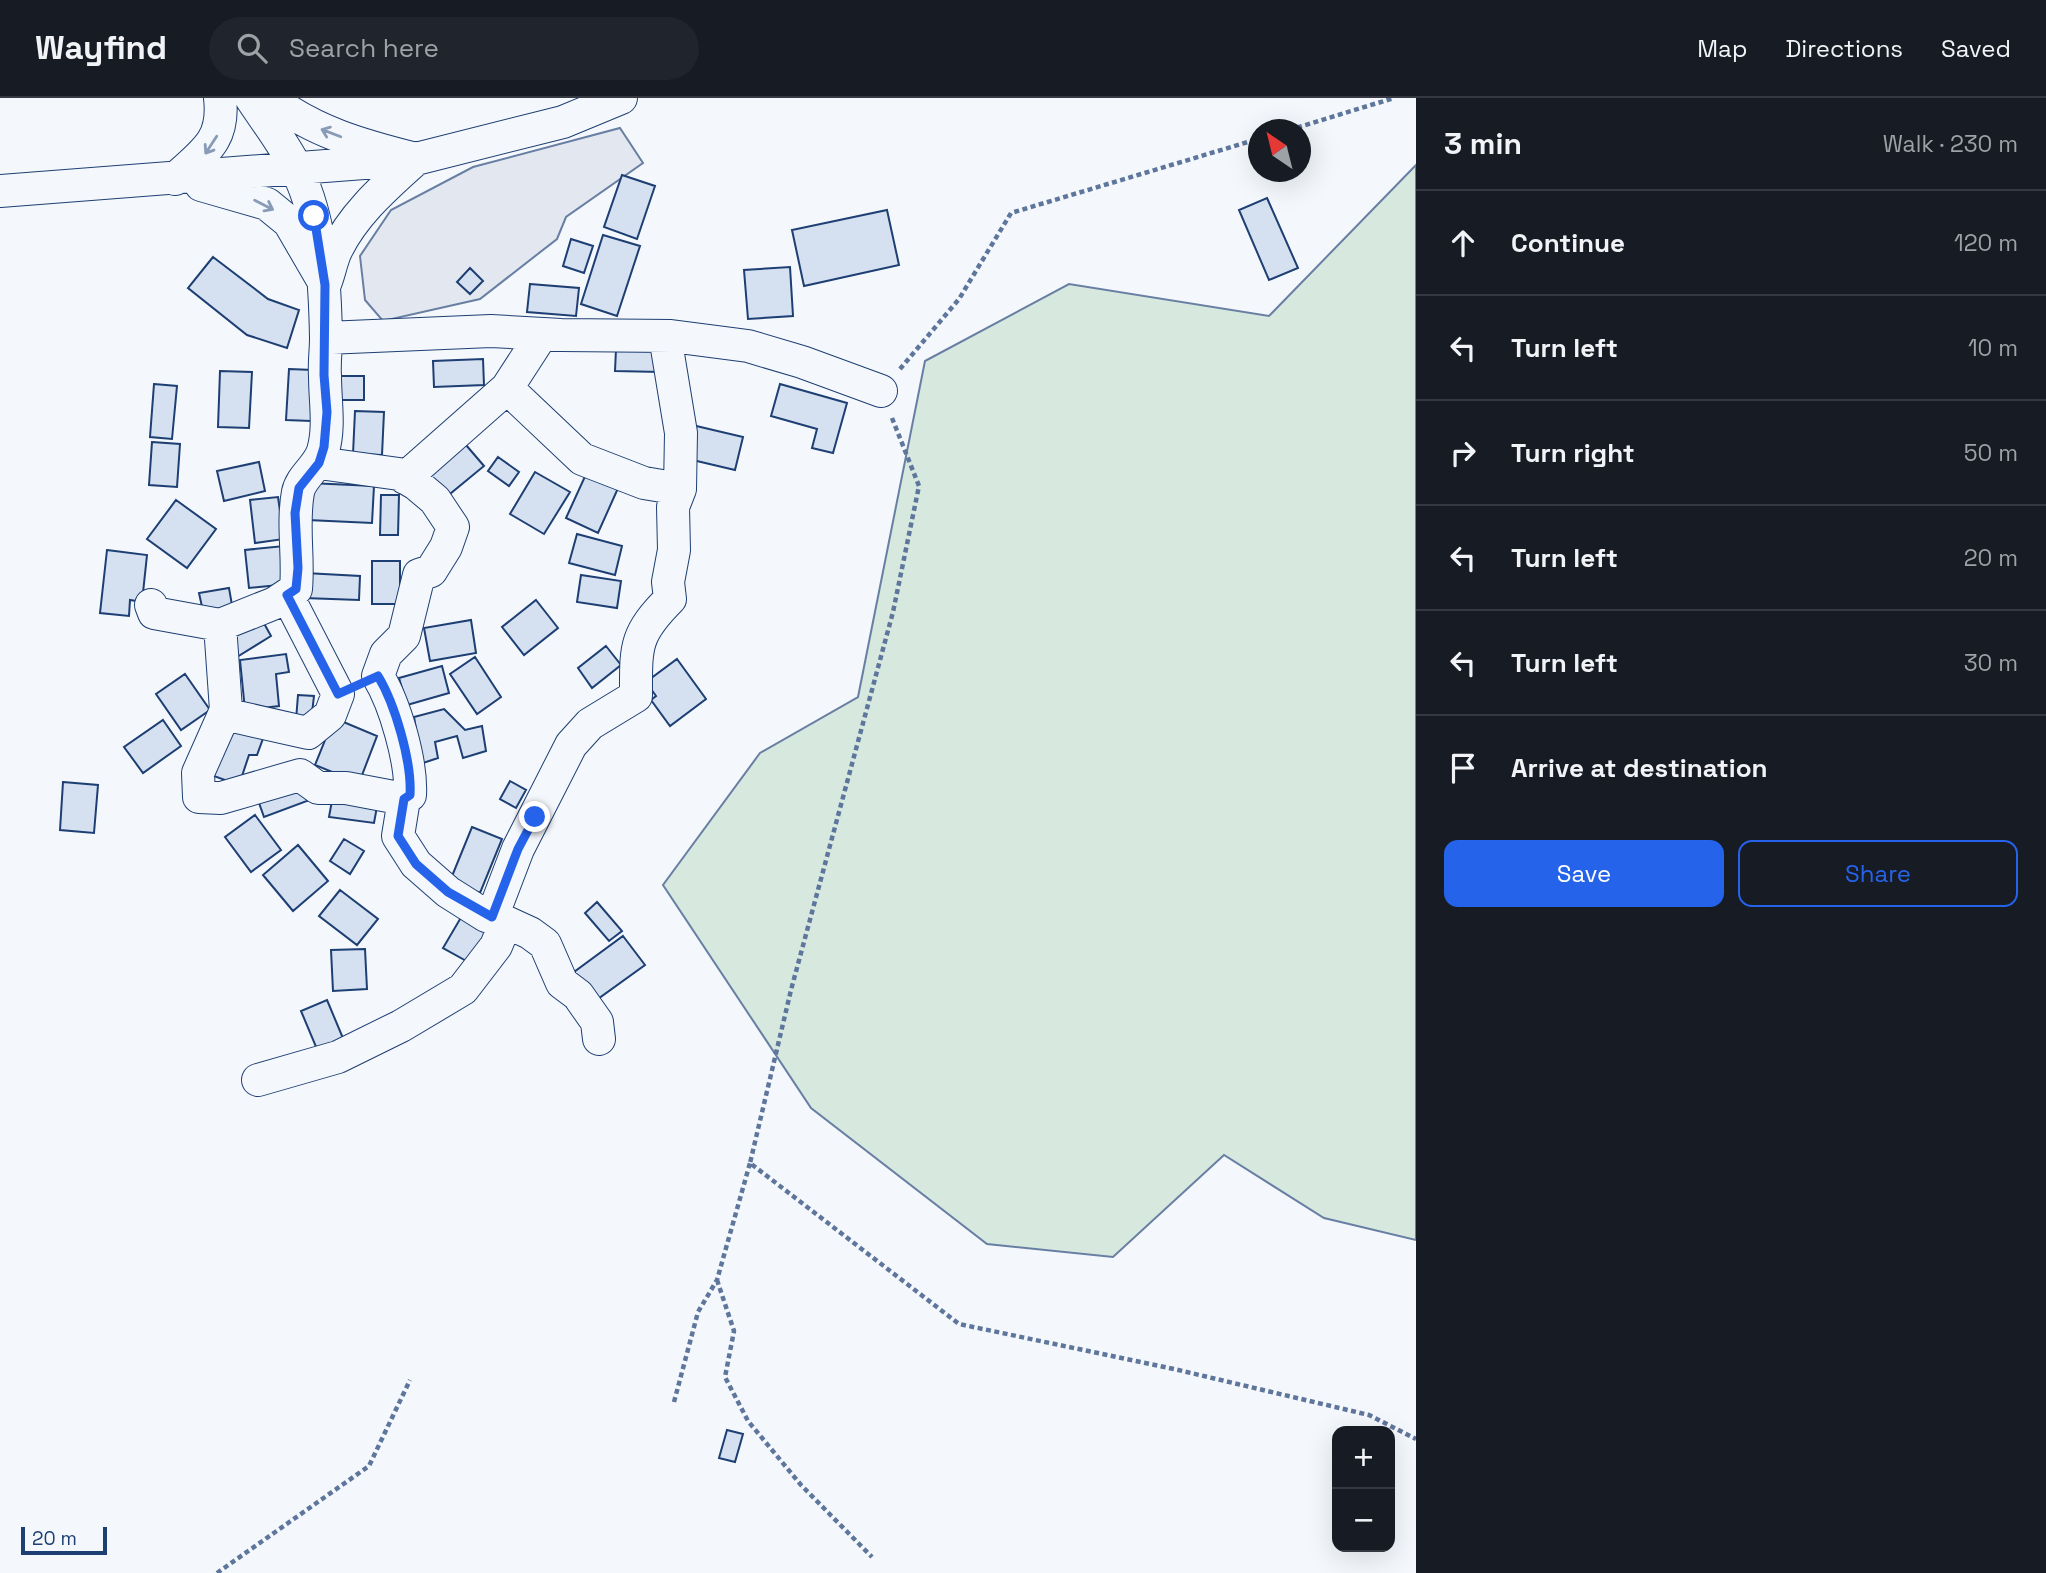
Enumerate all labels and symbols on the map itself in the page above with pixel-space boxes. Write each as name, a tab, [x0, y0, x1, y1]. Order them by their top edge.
north arrow	[1248, 119, 1311, 182]
one-way arrow	[321, 126, 342, 139]
one-way arrow	[203, 134, 217, 154]
one-way arrow	[253, 198, 274, 212]
route start	[298, 200, 329, 231]
route end	[519, 801, 550, 832]
scale bar	[21, 1524, 107, 1556]

